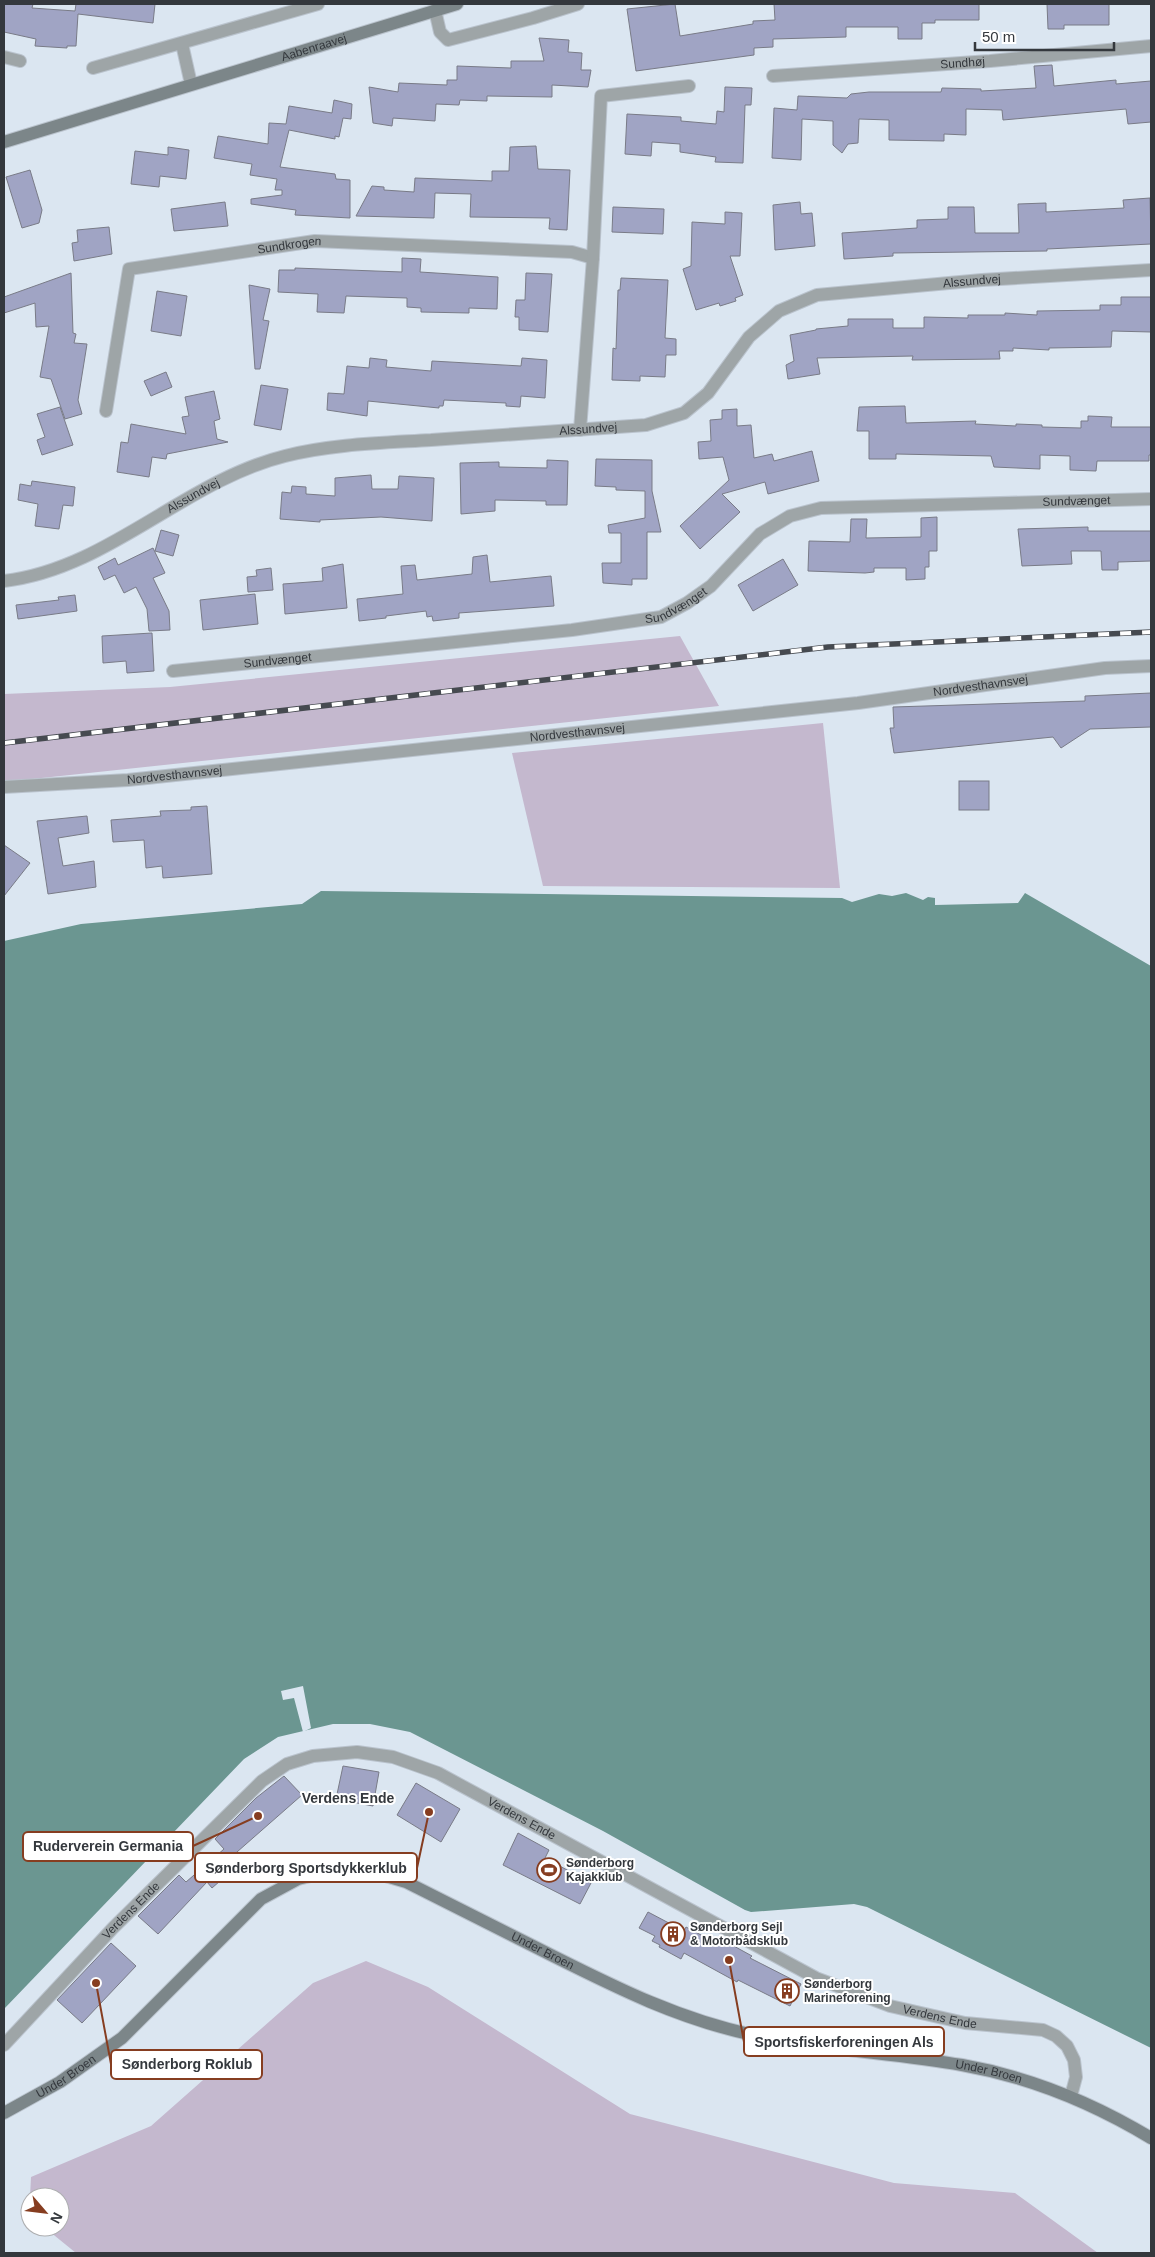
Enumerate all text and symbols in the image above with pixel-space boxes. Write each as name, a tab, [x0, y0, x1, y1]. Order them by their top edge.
scale bar	[975, 20, 1114, 52]
text: 50 m	[982, 28, 1015, 45]
street label: Aabenraavej	[280, 31, 348, 64]
street label: Sundhøj	[940, 54, 985, 71]
street label: Sundkrogen	[256, 234, 322, 257]
street label: Alssundvej	[942, 272, 1001, 291]
street label: Alssundvej	[559, 420, 618, 438]
street label: Alssundvej	[164, 475, 222, 516]
street label: Sundvænget	[1042, 493, 1111, 509]
street label: Sundvænget	[644, 584, 710, 626]
street label: Sundvænget	[243, 650, 313, 671]
street label: Nordvesthavnsvej	[932, 672, 1029, 699]
street label: Nordvesthavnsvej	[529, 721, 626, 745]
street label: Nordvesthavnsvej	[126, 763, 223, 787]
district label: Verdens Ende	[302, 1790, 395, 1806]
street label: Verdens Ende	[485, 1794, 558, 1843]
callout: Ruderverein Germania	[23, 1832, 193, 1861]
text: Ruderverein Germania	[33, 1838, 183, 1854]
callout: Sønderborg Sportsdykkerklub	[195, 1853, 417, 1882]
place label: Sønderborg Kajakklub	[566, 1856, 634, 1884]
sports icon: Sønderborg Kajakklub	[536, 1857, 562, 1883]
text: Sønderborg Sportsdykkerklub	[205, 1860, 407, 1876]
street label: Verdens Ende	[99, 1879, 163, 1942]
place label: Sønderborg Sejl & Motorbådsklub	[690, 1920, 788, 1948]
building icon: Sønderborg Sejl & Motorbådsklub	[660, 1921, 686, 1947]
street label: Under Broen	[509, 1929, 576, 1972]
place label: Sønderborg Marineforening	[804, 1977, 891, 2005]
building icon: Sønderborg Marineforening	[774, 1978, 800, 2004]
street label: Verdens Ende	[901, 2002, 978, 2031]
callout: Sportsfiskerforeningen Als	[744, 2027, 944, 2056]
text: Sportsfiskerforeningen Als	[754, 2034, 934, 2050]
callout: Sønderborg Roklub	[111, 2050, 262, 2079]
street label: Under Broen	[34, 2052, 98, 2101]
text: Sønderborg Roklub	[122, 2056, 252, 2072]
street label: Under Broen	[954, 2057, 1024, 2086]
north arrow	[20, 2187, 70, 2237]
text: N	[47, 2210, 66, 2226]

